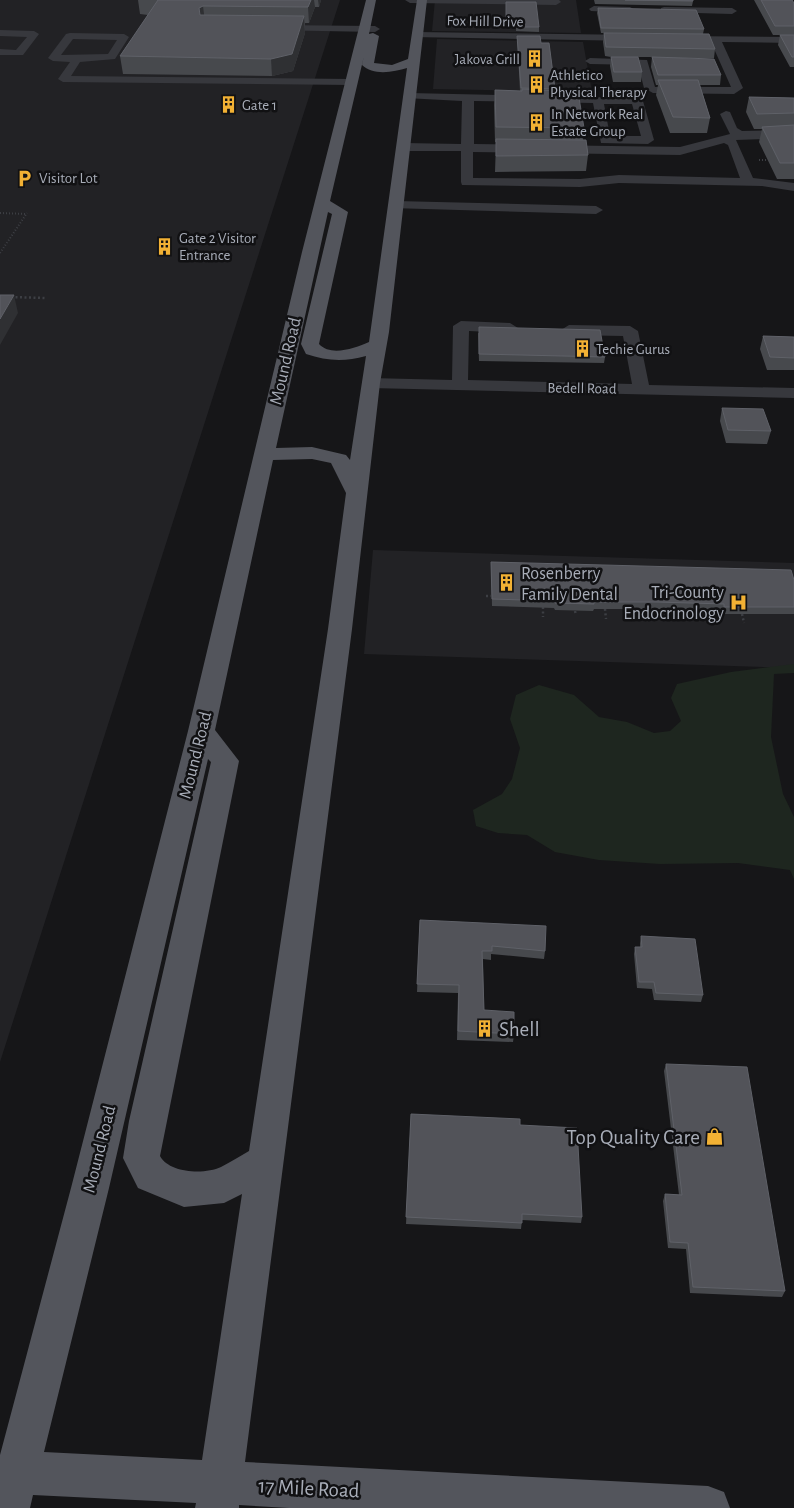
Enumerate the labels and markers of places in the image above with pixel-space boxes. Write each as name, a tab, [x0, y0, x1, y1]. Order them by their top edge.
building icon: Jakova Grill	[524, 49, 544, 69]
place label: Jakova Grill	[455, 52, 520, 67]
place label: Athletico Physical Therapy	[550, 68, 648, 100]
building icon: Athletico Physical Therapy	[526, 74, 546, 94]
building icon: Gate 1	[218, 95, 238, 115]
place label: Gate 1	[242, 98, 277, 113]
place label: In Network Real Estate Group	[551, 107, 643, 139]
building icon: In Network Real Estate Group	[527, 113, 547, 133]
parking icon: Visitor Lot	[15, 168, 35, 188]
place label: Visitor Lot	[39, 171, 98, 186]
place label: Gate 2 Visitor Entrance	[179, 231, 256, 263]
building icon: Gate 2 Visitor Entrance	[155, 237, 175, 257]
building icon: Techie Gurus	[572, 339, 592, 359]
place label: Techie Gurus	[596, 342, 670, 357]
place label: Rosenberry Family Dental	[521, 565, 618, 604]
building icon: Rosenberry Family Dental	[497, 573, 517, 593]
place label: Tri-County Endocrinology	[623, 584, 724, 623]
hospital icon: Tri-County Endocrinology	[728, 592, 748, 612]
building icon: Shell	[475, 1019, 495, 1039]
place label: Shell	[499, 1019, 540, 1040]
place label: Top Quality Care	[567, 1127, 700, 1148]
shop icon: Top Quality Care	[704, 1127, 724, 1147]

